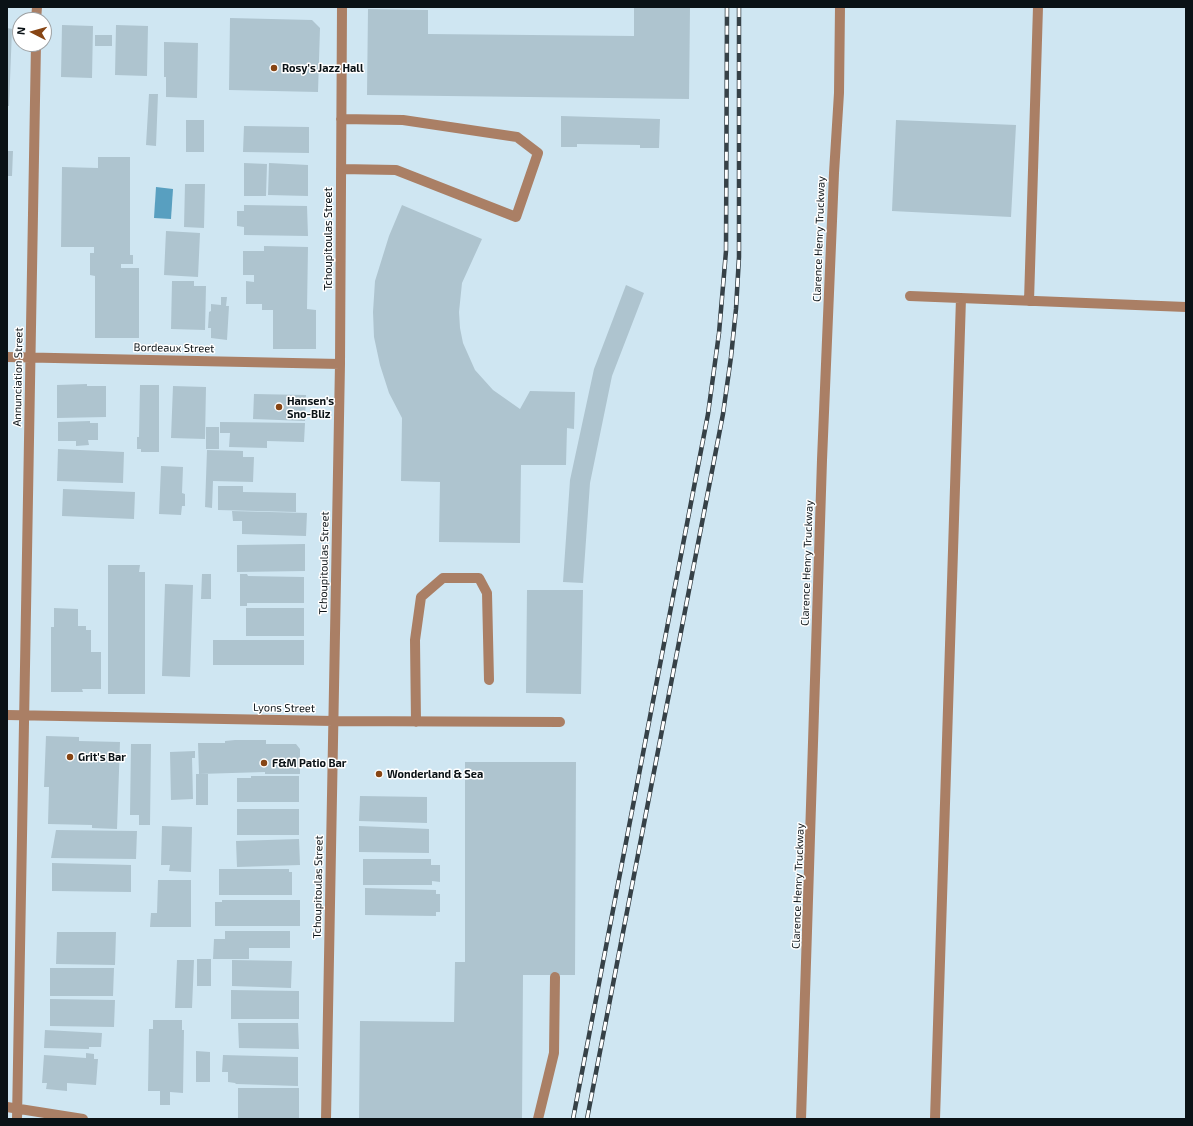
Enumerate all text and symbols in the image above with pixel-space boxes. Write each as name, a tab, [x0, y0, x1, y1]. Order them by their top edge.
north arrow	[12, 12, 52, 52]
text: N	[14, 26, 27, 35]
place label: Rosy's Jazz Hall	[282, 61, 364, 75]
marker: Rosy's Jazz Hall	[269, 63, 279, 73]
street label: Clarence Henry Truckway	[810, 176, 828, 302]
street label: Tchoupitoulas Street	[321, 187, 335, 291]
street label: Annunciation Street	[11, 327, 25, 427]
street label: Bordeaux Street	[134, 341, 214, 355]
place label: Hansen's Sno-Bliz	[287, 394, 334, 420]
marker: Hansen's Sno-Bliz	[274, 402, 284, 412]
street label: Clarence Henry Truckway	[798, 500, 816, 626]
street label: Tchoupitoulas Street	[317, 511, 331, 615]
street label: Lyons Street	[253, 701, 315, 715]
place label: Grit's Bar	[78, 750, 126, 764]
marker: Grit's Bar	[65, 752, 75, 762]
place label: F&M Patio Bar	[272, 756, 346, 770]
marker: F&M Patio Bar	[259, 758, 269, 768]
place label: Wonderland & Sea	[387, 767, 483, 781]
marker: Wonderland & Sea	[374, 769, 384, 779]
street label: Clarence Henry Truckway	[789, 823, 807, 949]
street label: Tchoupitoulas Street	[311, 835, 325, 939]

